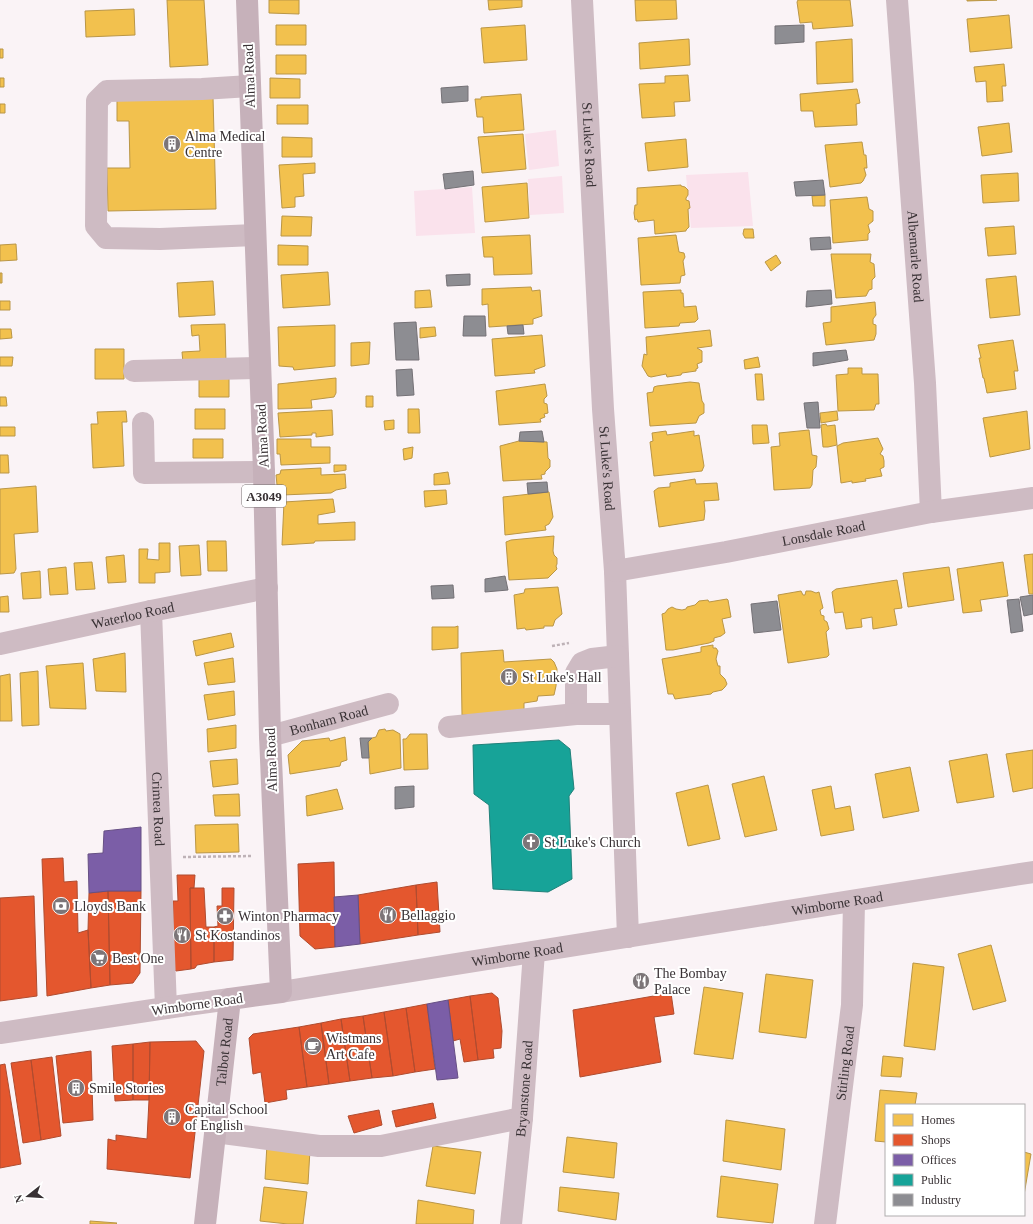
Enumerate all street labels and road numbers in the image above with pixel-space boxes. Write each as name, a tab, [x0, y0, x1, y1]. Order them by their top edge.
street label: Alma Road	[241, 44, 258, 108]
street label: St Luke's Road	[579, 102, 599, 188]
street label: Albemarle Road	[904, 210, 926, 303]
street label: Alma Road	[253, 404, 272, 468]
street label: St Luke's Road	[596, 425, 618, 511]
road number: A3049	[242, 485, 286, 507]
street label: Lonsdale Road	[781, 518, 867, 549]
street label: Waterloo Road	[90, 600, 176, 632]
street label: Bonham Road	[288, 703, 370, 738]
street label: Alma Road	[263, 728, 280, 792]
street label: Crimea Road	[149, 771, 167, 846]
street label: Wimborne Road	[790, 889, 884, 918]
street label: Wimborne Road	[470, 940, 564, 970]
street label: Wimborne Road	[150, 991, 244, 1018]
street label: Talbot Road	[213, 1017, 236, 1087]
street label: Stirling Road	[833, 1025, 857, 1101]
street label: Bryanstone Road	[513, 1040, 536, 1138]

